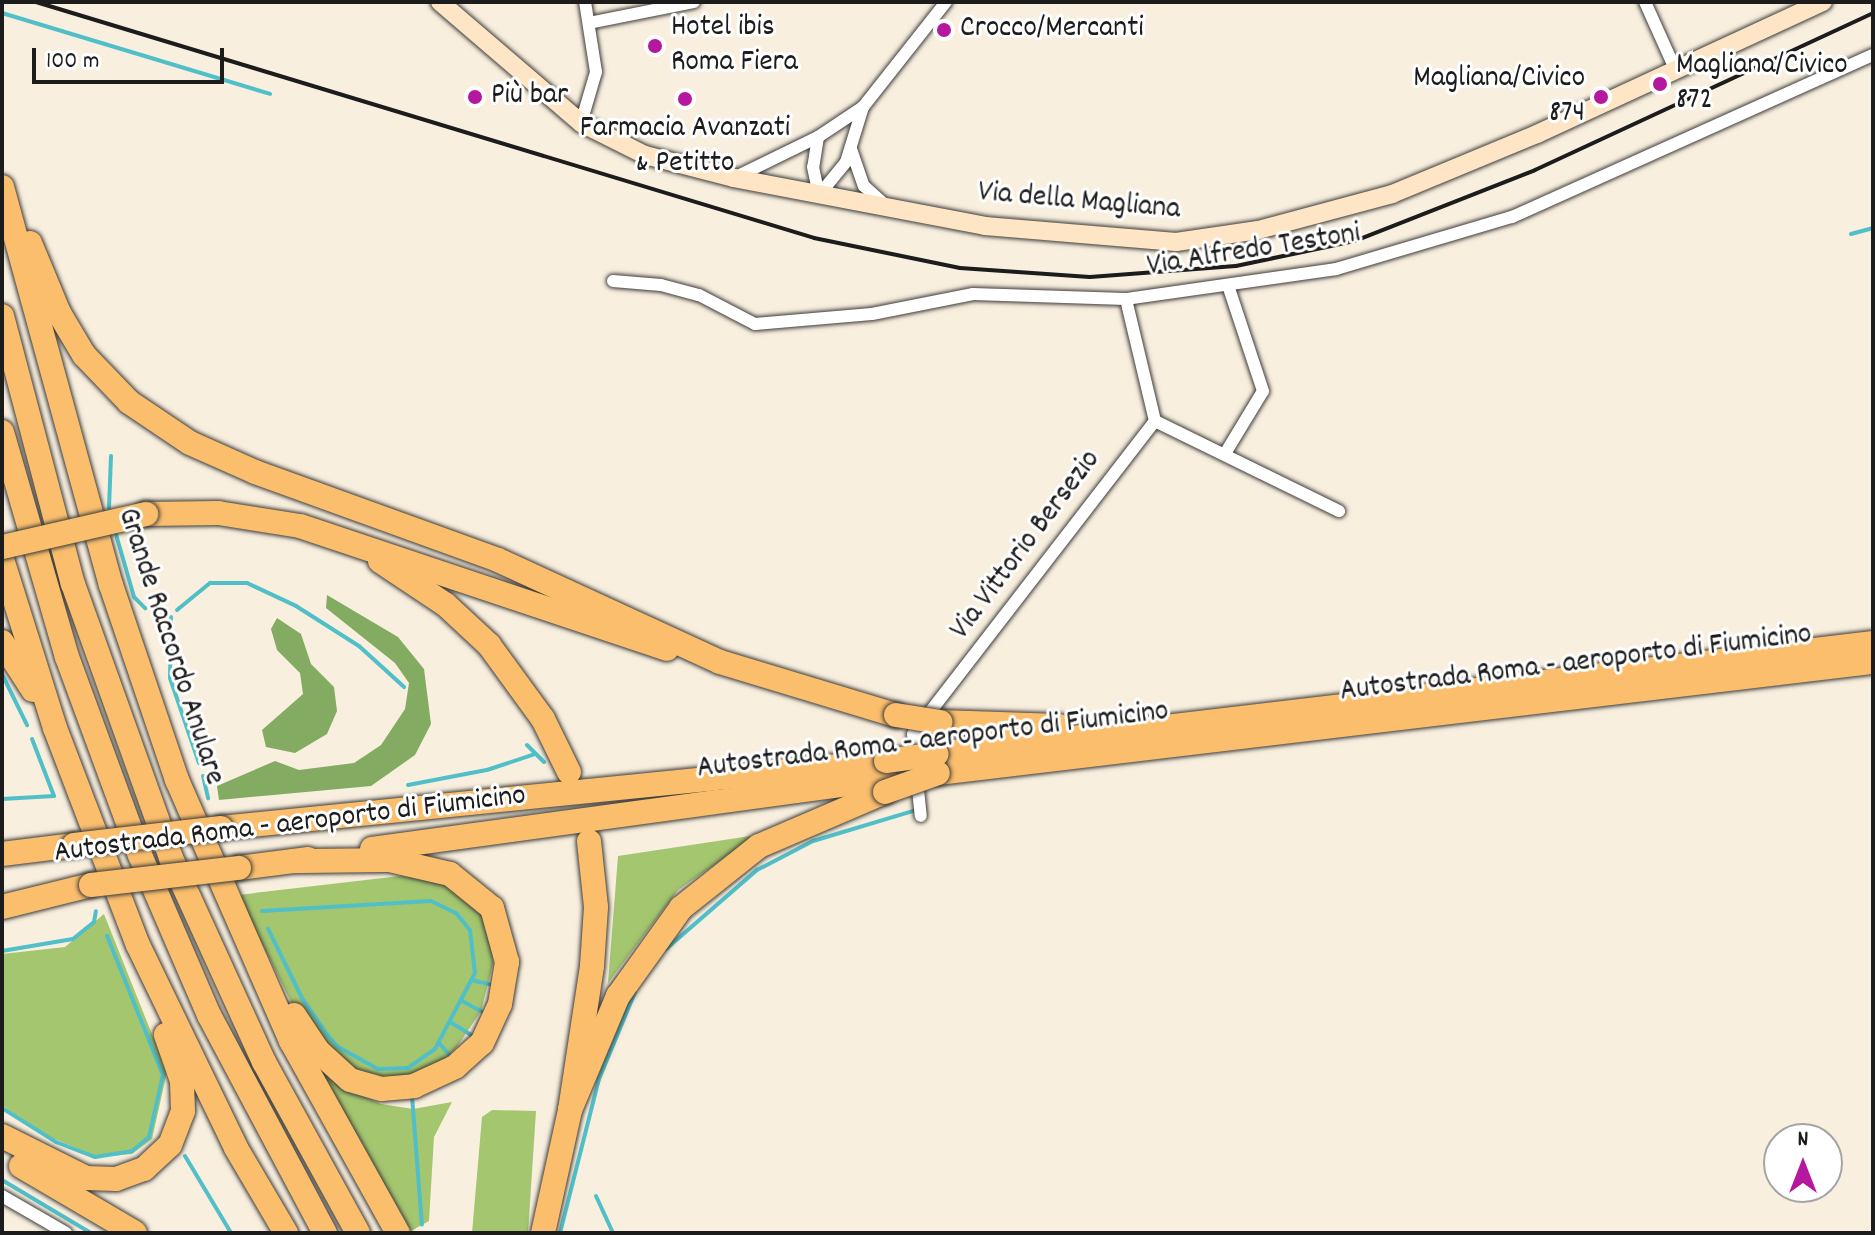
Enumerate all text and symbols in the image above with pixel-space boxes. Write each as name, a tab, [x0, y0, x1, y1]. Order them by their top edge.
place label: Hotel ibis Roma Fiera	[671, 11, 798, 82]
place label: Crocco/Mercanti	[960, 12, 1144, 48]
marker: Crocco/Mercanti	[935, 21, 953, 39]
scale bar	[36, 32, 228, 82]
marker: Hotel ibis Roma Fiera	[646, 37, 664, 55]
text: 100 m	[46, 45, 99, 79]
place label: Magliana/Civico 872	[1676, 49, 1848, 120]
place label: Magliana/Civico 874	[1413, 62, 1585, 132]
marker: Magliana/Civico 872	[1651, 75, 1669, 93]
place label: Più bar	[491, 79, 568, 115]
marker: Più bar	[466, 88, 484, 106]
marker: Magliana/Civico 874	[1592, 88, 1610, 106]
marker: Farmacia Avanzati & Petitto	[676, 90, 694, 108]
place label: Farmacia Avanzati & Petitto	[580, 112, 790, 182]
street label: Via della Magliana	[976, 176, 1182, 230]
street label: Via Alfredo Testoni	[1145, 217, 1363, 287]
street label: Via Vittorio Bersezio	[944, 444, 1110, 648]
street label: Grande Raccordo Anulare	[107, 504, 231, 790]
street label: Autostrada Roma - aeroporto di Fiumicino	[1338, 618, 1814, 712]
street label: Autostrada Roma - aeroporto di Fiumicino	[695, 695, 1171, 789]
street label: Autostrada Roma - aeroporto di Fiumicino	[52, 779, 528, 873]
north arrow	[1763, 1123, 1843, 1203]
text: N	[1798, 1125, 1808, 1156]

